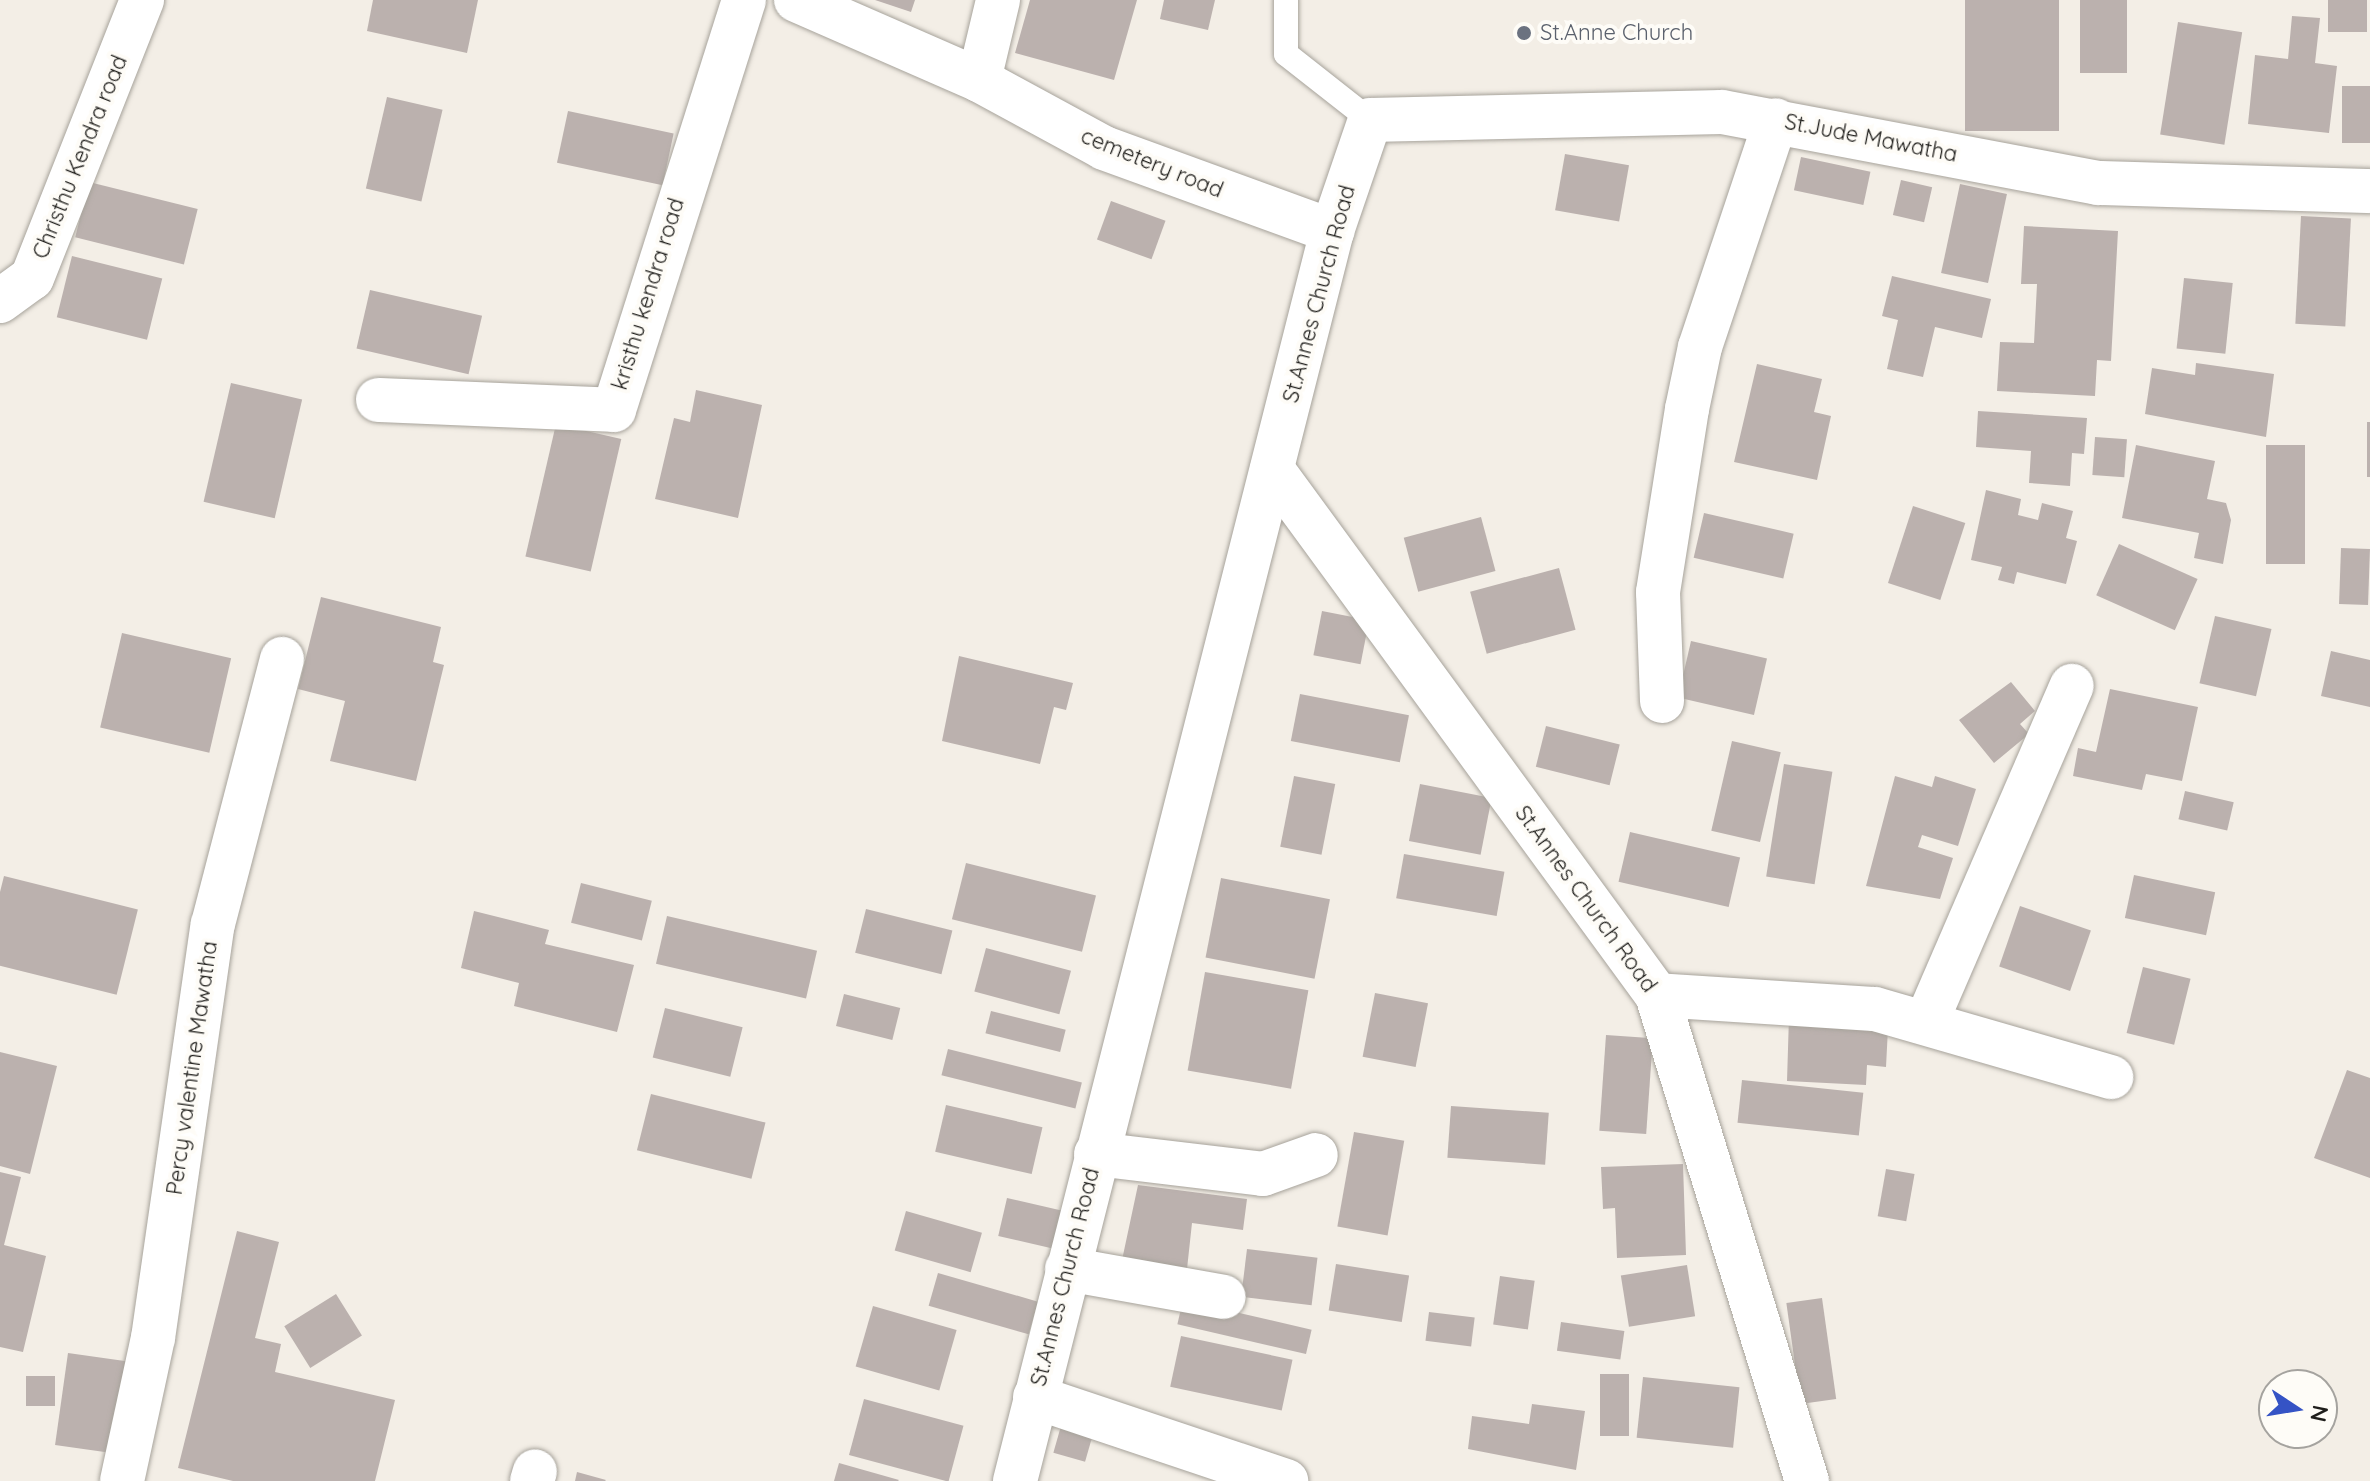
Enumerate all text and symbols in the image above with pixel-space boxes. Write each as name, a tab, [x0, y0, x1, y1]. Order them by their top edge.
place label: St.Anne Church	[1540, 20, 1693, 46]
marker: St.Anne Church	[1515, 24, 1533, 42]
street label: Christhu Kendra road	[27, 51, 133, 263]
street label: St.Jude Mawatha	[1782, 108, 1960, 168]
street label: cemetery road	[1077, 122, 1227, 204]
street label: St.Annes Church Road	[1277, 182, 1361, 406]
street label: kristhu kendra road	[606, 195, 690, 393]
street label: St.Annes Church Road	[1509, 801, 1663, 997]
street label: Percy valentine Mawatha	[161, 939, 223, 1197]
street label: St.Annes Church Road	[1025, 1165, 1105, 1389]
north arrow	[2258, 1369, 2338, 1449]
text: N	[2304, 1403, 2335, 1424]

